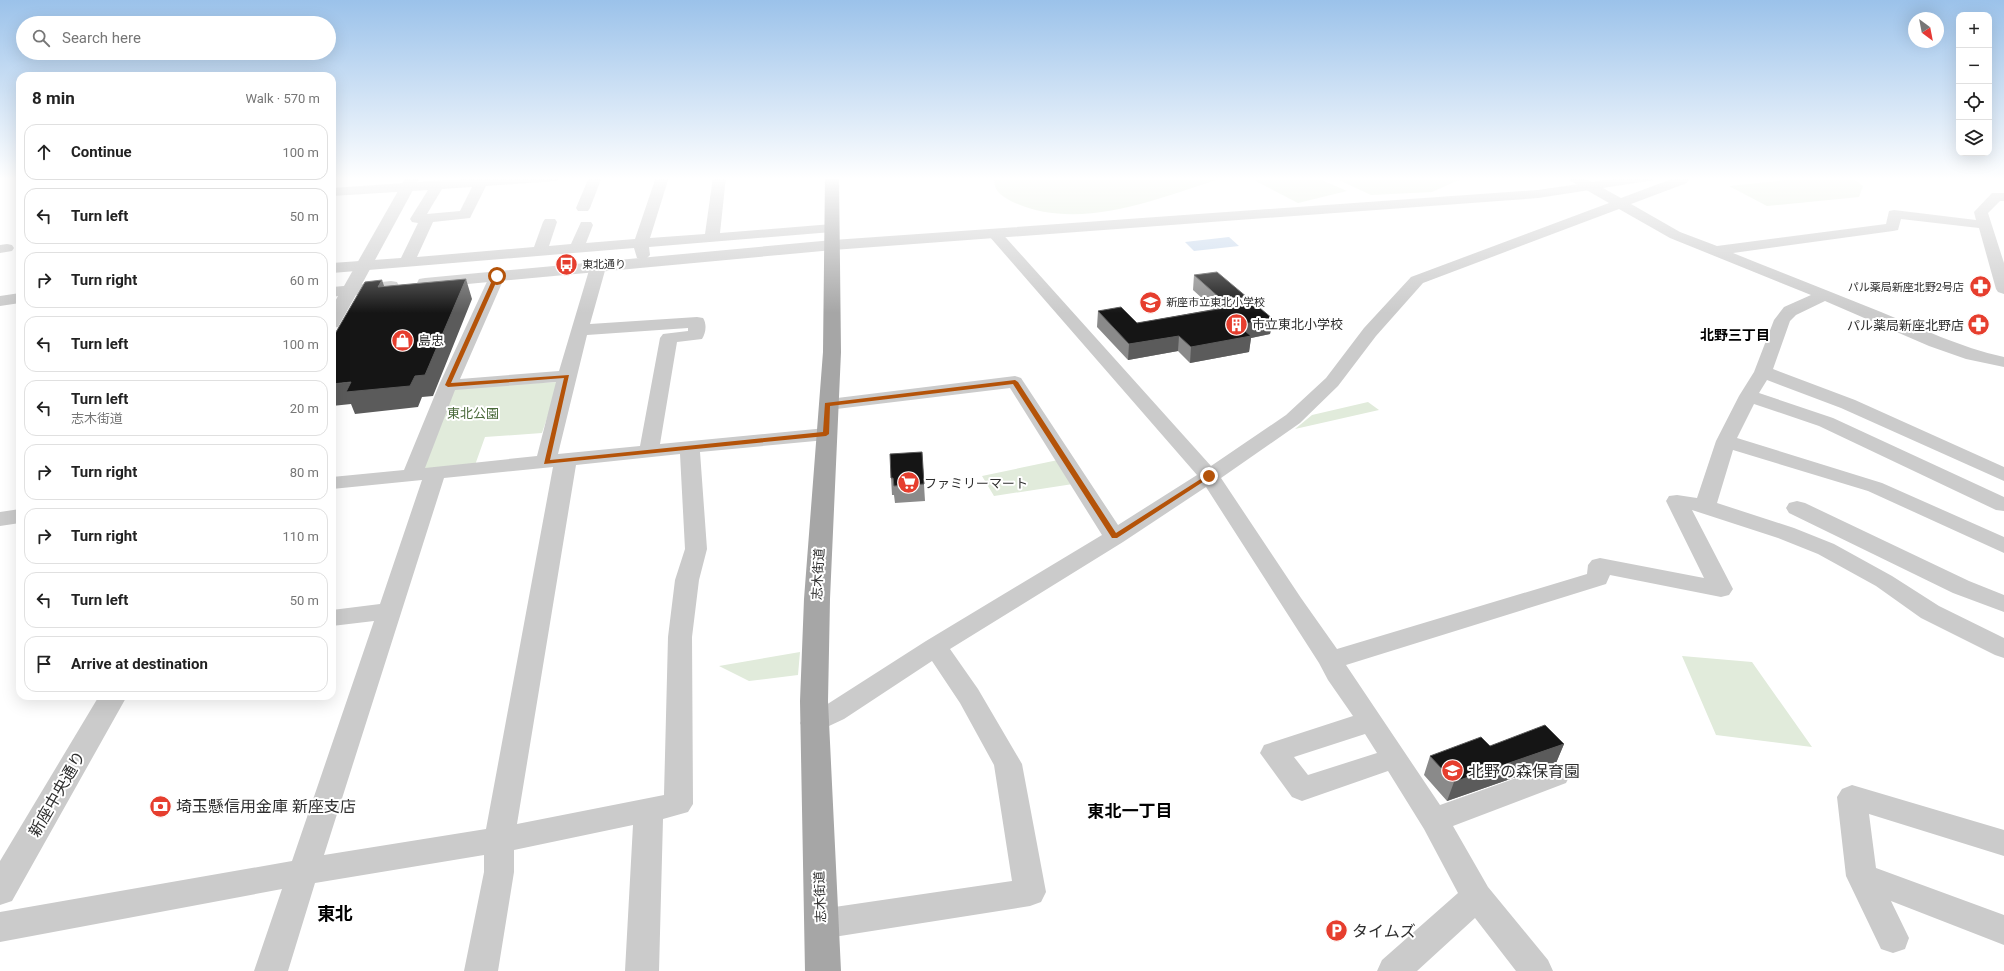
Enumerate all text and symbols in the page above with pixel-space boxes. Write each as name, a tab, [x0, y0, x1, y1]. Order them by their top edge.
north arrow	[1908, 12, 1944, 48]
map controls	[1956, 12, 1992, 156]
button: +	[1956, 12, 1992, 48]
search box	[16, 16, 336, 60]
icon: search	[30, 27, 52, 49]
text: Search here	[62, 29, 141, 47]
button: −	[1956, 48, 1992, 84]
button: locate	[1956, 84, 1992, 120]
text: 8 min	[32, 88, 75, 108]
text: Walk · 570 m	[245, 91, 320, 106]
button: layers	[1956, 120, 1992, 156]
icon: ahead	[33, 141, 55, 163]
text: Continue	[71, 143, 132, 161]
text: 100 m	[282, 145, 319, 160]
icon: left	[33, 205, 55, 227]
text: Turn left	[71, 207, 128, 225]
text: 50 m	[290, 209, 319, 224]
bus stop icon: 東北通り	[553, 251, 579, 277]
place label: 東北通り	[582, 258, 626, 271]
route start	[488, 267, 506, 285]
icon: right	[33, 269, 55, 291]
text: Turn right	[71, 271, 137, 289]
text: 60 m	[290, 273, 319, 288]
pharmacy icon: パル薬局新座北野2号店	[1967, 274, 1993, 300]
place label: パル薬局新座北野2号店	[1848, 281, 1964, 294]
school or university icon: 新座市立東北小学校	[1137, 289, 1163, 315]
place label: 新座市立東北小学校	[1166, 296, 1265, 309]
building icon: 市立東北小学校	[1224, 311, 1250, 337]
pharmacy icon: パル薬局新座北野店	[1966, 312, 1992, 338]
place label: 市立東北小学校	[1252, 317, 1343, 332]
place label: パル薬局新座北野店	[1847, 318, 1964, 333]
shop icon: 島忠	[390, 327, 416, 353]
district label: 北野三丁目	[1700, 327, 1770, 343]
icon: left	[33, 333, 55, 355]
place label: 島忠	[418, 333, 444, 348]
text: Turn left	[71, 335, 128, 353]
text: 100 m	[282, 337, 319, 352]
text: Turn left	[71, 390, 128, 408]
icon: left	[33, 397, 55, 419]
text: 20 m	[290, 401, 319, 416]
park label: 東北公園	[447, 406, 499, 421]
text: 志木街道	[71, 411, 123, 426]
icon: right	[33, 461, 55, 483]
text: Turn right	[71, 463, 137, 481]
text: 80 m	[290, 465, 319, 480]
route end	[1200, 467, 1218, 485]
supermarket icon: ファミリーマート	[895, 470, 921, 496]
place label: ファミリーマート	[924, 476, 1028, 491]
icon: right	[33, 525, 55, 547]
text: Turn right	[71, 527, 137, 545]
text: 110 m	[282, 529, 319, 544]
street label: 志木街道	[809, 548, 827, 600]
icon: left	[33, 589, 55, 611]
text: Turn left	[71, 591, 128, 609]
text: 50 m	[290, 593, 319, 608]
icon: arrive	[33, 653, 55, 675]
text: Arrive at destination	[71, 655, 208, 673]
street label: 新座中央通り	[25, 748, 89, 840]
school or university icon: 北野の森保育園	[1440, 758, 1466, 784]
place label: 北野の森保育園	[1468, 762, 1580, 781]
bank icon: 埼玉懸信用金庫 新座支店	[148, 793, 174, 819]
place label: 埼玉懸信用金庫 新座支店	[176, 797, 356, 816]
district label: 東北一丁目	[1088, 801, 1173, 821]
street label: 志木街道	[812, 871, 828, 923]
district label: 東北	[317, 903, 353, 924]
parking icon: タイムズ	[1324, 918, 1350, 944]
place label: タイムズ	[1352, 922, 1416, 941]

